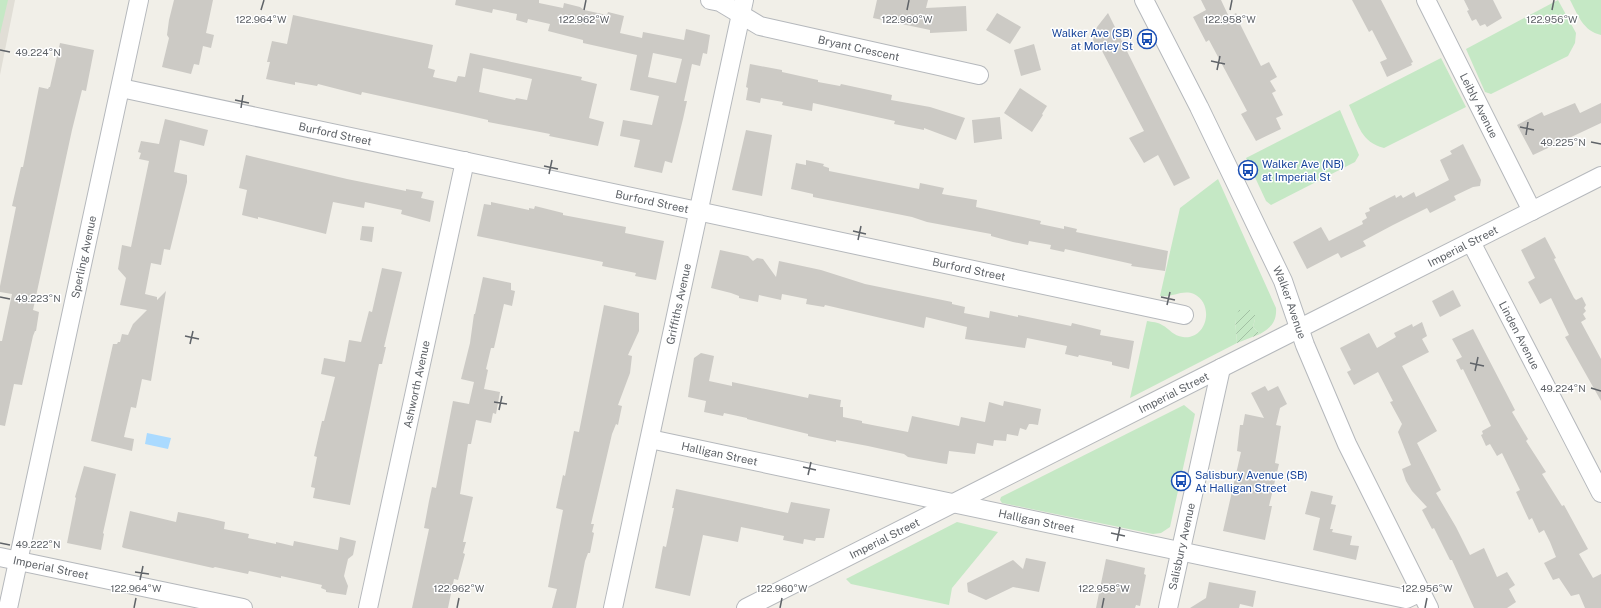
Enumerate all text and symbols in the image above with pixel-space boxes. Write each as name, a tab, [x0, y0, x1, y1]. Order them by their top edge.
text: 122.964°W	[235, 13, 287, 25]
text: 122.962°W	[559, 13, 610, 25]
text: 122.960°W	[882, 13, 933, 25]
text: 122.958°W	[1204, 13, 1256, 25]
text: 122.956°W	[1526, 13, 1578, 25]
place label: Walker Ave (SB) at Morley St	[1052, 27, 1133, 52]
bus stop icon: Walker Ave (SB) at Morley St	[1136, 28, 1158, 50]
street label: Bryant Crescent	[817, 33, 901, 63]
text: 49.224°N	[15, 46, 61, 58]
street label: Leibly Avenue	[1458, 71, 1500, 140]
street label: Burford Street	[298, 120, 373, 147]
text: 49.225°N	[1540, 136, 1586, 148]
place label: Walker Ave (NB) at Imperial St	[1262, 158, 1344, 183]
bus stop icon: Walker Ave (NB) at Imperial St	[1237, 159, 1259, 181]
street label: Burford Street	[614, 188, 690, 215]
street label: Sperling Avenue	[69, 215, 98, 300]
street label: Imperial Street	[1426, 223, 1500, 269]
street label: Burford Street	[931, 255, 1007, 283]
street label: Griffiths Avenue	[664, 262, 693, 346]
street label: Walker Avenue	[1271, 264, 1308, 340]
text: 49.223°N	[15, 292, 61, 304]
street label: Linden Avenue	[1497, 299, 1542, 371]
street label: Ashworth Avenue	[401, 339, 432, 429]
street label: Imperial Street	[1137, 370, 1211, 415]
text: 49.224°N	[1540, 382, 1586, 394]
street label: Halligan Street	[680, 440, 759, 468]
place label: Salisbury Avenue (SB) At Halligan Street	[1195, 469, 1308, 494]
bus stop icon: Salisbury Avenue (SB) At Halligan Street	[1170, 470, 1192, 492]
street label: Salisbury Avenue	[1166, 502, 1197, 591]
street label: Halligan Street	[997, 507, 1076, 535]
street label: Imperial Street	[847, 516, 921, 561]
text: 49.222°N	[15, 538, 61, 550]
street label: Imperial Street	[12, 554, 90, 581]
text: 122.964°W	[110, 582, 162, 594]
text: 122.962°W	[434, 582, 485, 594]
text: 122.960°W	[757, 582, 808, 594]
text: 122.958°W	[1078, 582, 1130, 594]
text: 122.956°W	[1401, 582, 1453, 594]

